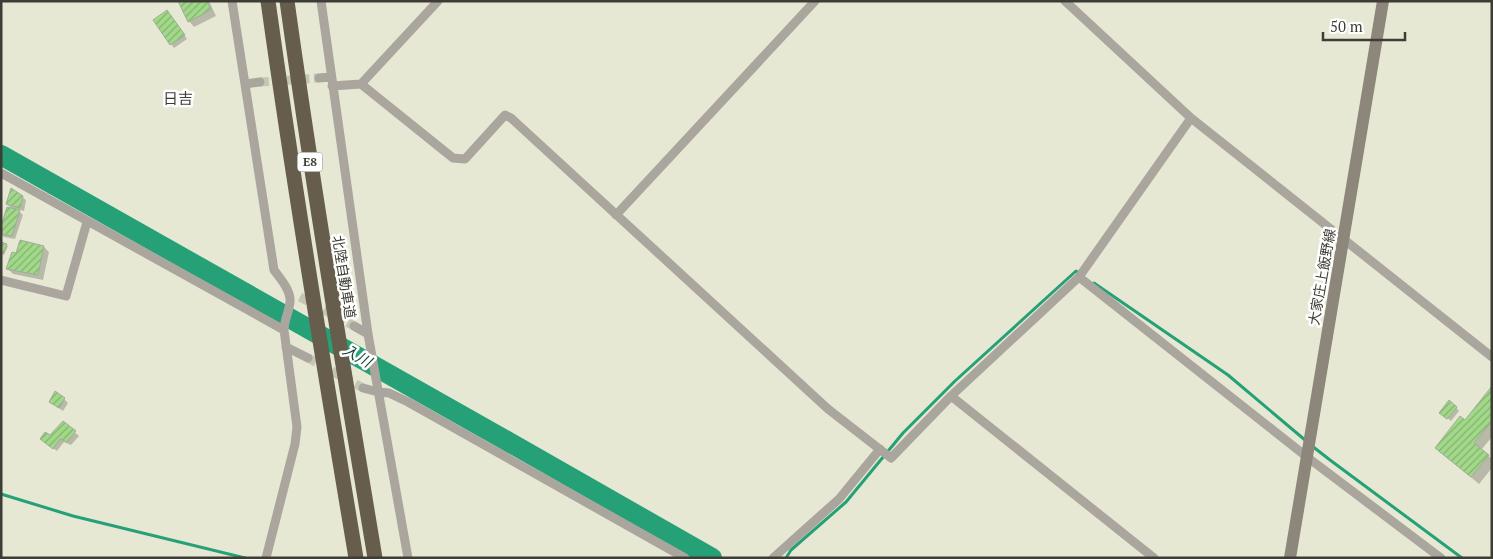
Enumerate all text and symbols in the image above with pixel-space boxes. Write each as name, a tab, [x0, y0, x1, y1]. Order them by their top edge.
scale bar	[1323, 10, 1406, 42]
text: 50 m	[1330, 16, 1363, 36]
district label: 日吉	[163, 88, 193, 108]
road number: E8	[298, 152, 322, 172]
street label: 大家庄上飯野線	[1304, 227, 1339, 327]
street label: 北陸自動車道	[329, 234, 360, 320]
water label: 入川	[340, 339, 377, 372]

